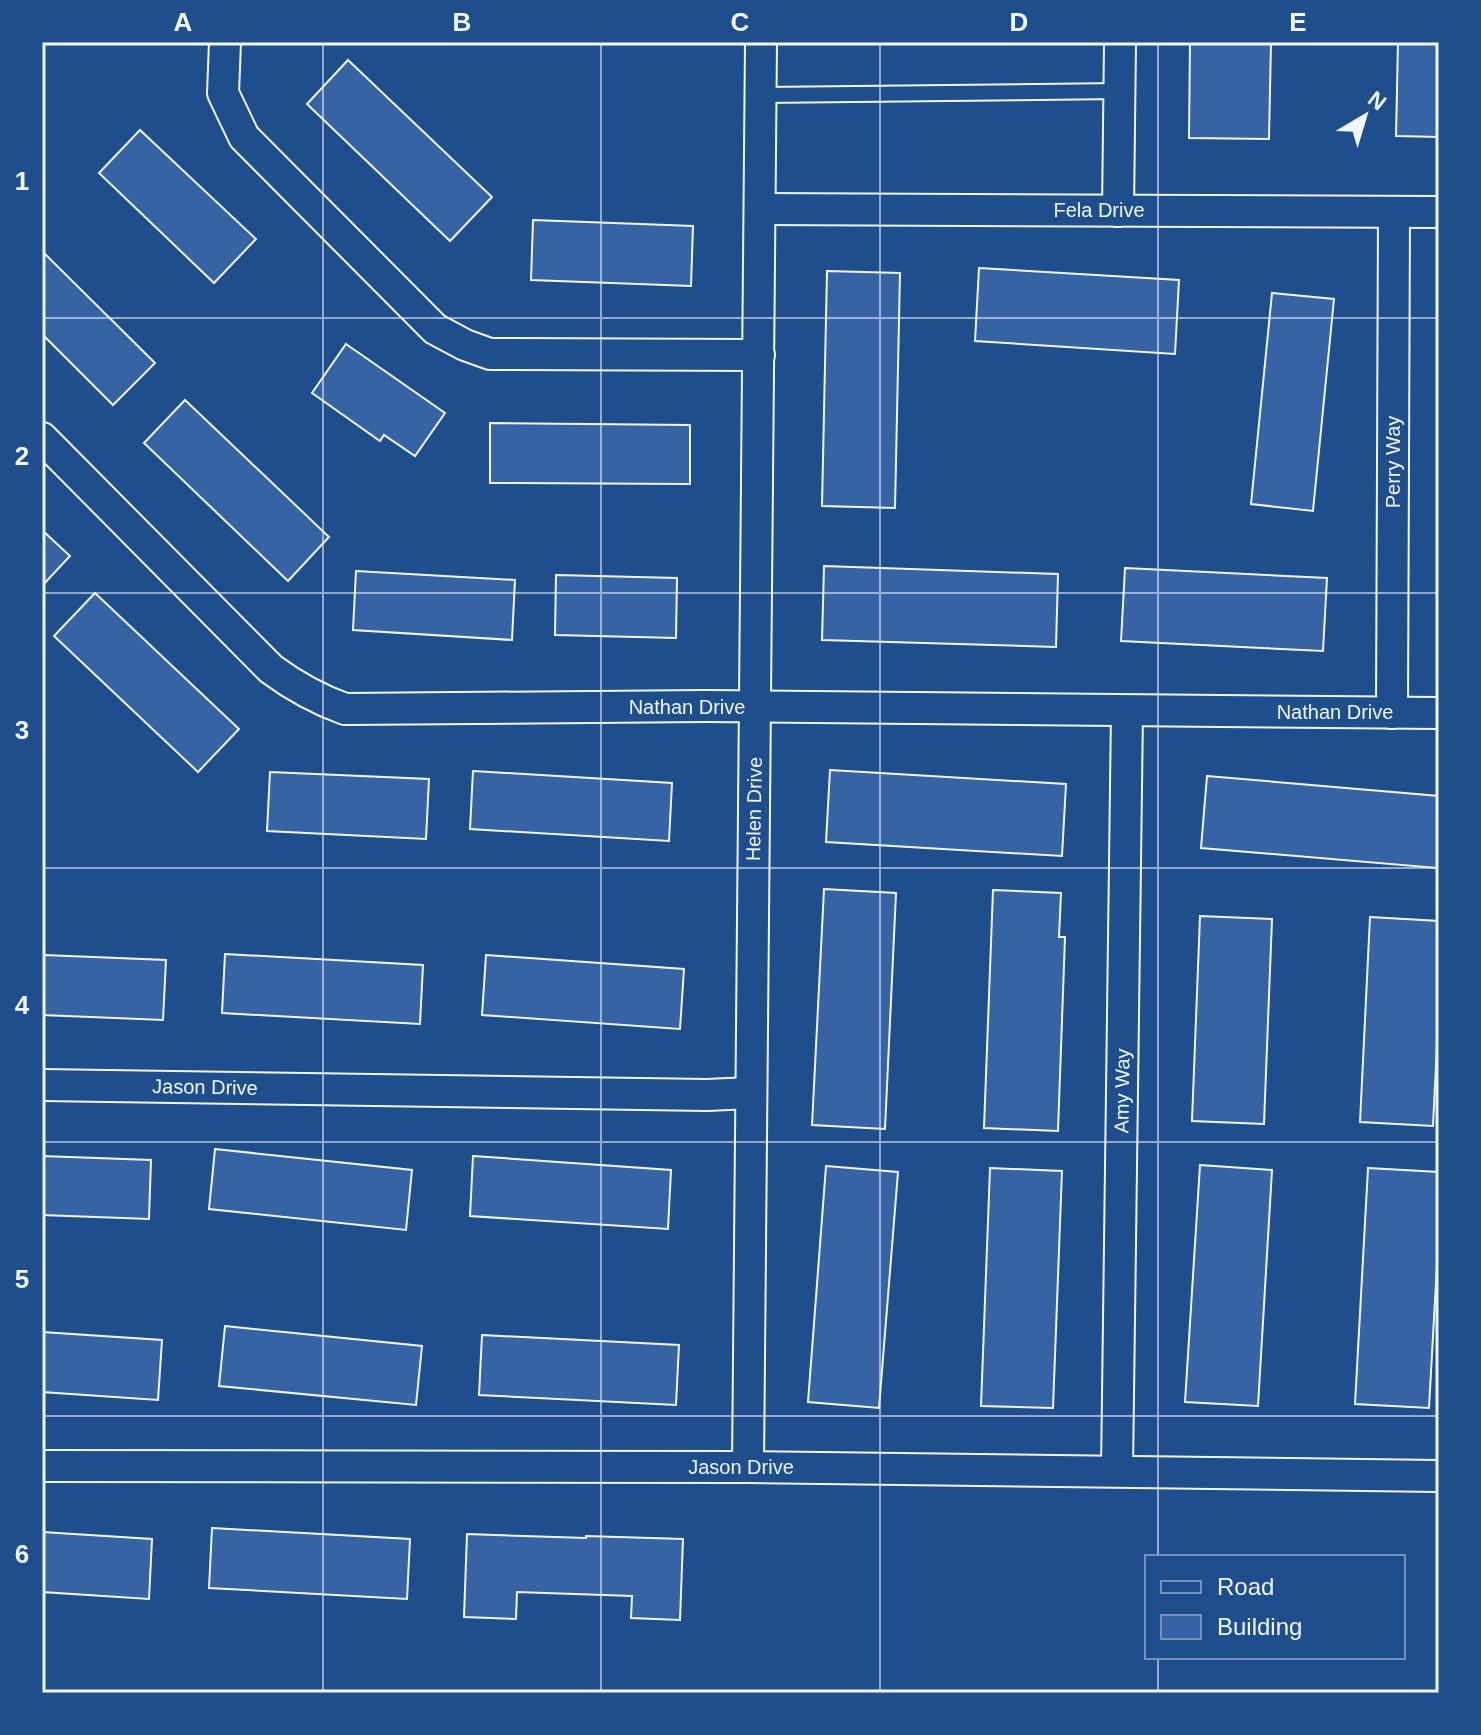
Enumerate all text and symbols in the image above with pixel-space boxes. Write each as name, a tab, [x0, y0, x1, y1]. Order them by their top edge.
text: A	[174, 7, 193, 37]
text: B	[453, 7, 471, 37]
text: C	[731, 7, 750, 37]
text: D	[1010, 7, 1028, 37]
text: E	[1289, 7, 1307, 37]
north arrow	[1325, 76, 1405, 156]
text: N	[1363, 86, 1391, 115]
text: 1	[15, 166, 29, 196]
street label: Fela Drive	[1053, 199, 1145, 221]
street label: Perry Way	[1382, 416, 1404, 508]
text: 2	[15, 441, 29, 471]
street label: Nathan Drive	[629, 696, 745, 718]
street label: Nathan Drive	[1277, 701, 1393, 723]
text: 3	[15, 715, 29, 745]
street label: Helen Drive	[742, 757, 766, 861]
text: 4	[15, 990, 30, 1020]
street label: Amy Way	[1110, 1048, 1134, 1134]
street label: Jason Drive	[152, 1075, 258, 1099]
text: 5	[15, 1264, 29, 1294]
street label: Jason Drive	[688, 1456, 794, 1478]
text: 6	[15, 1539, 29, 1569]
legend	[1145, 1555, 1405, 1659]
text: Road	[1217, 1573, 1274, 1600]
text: Building	[1217, 1613, 1302, 1640]

